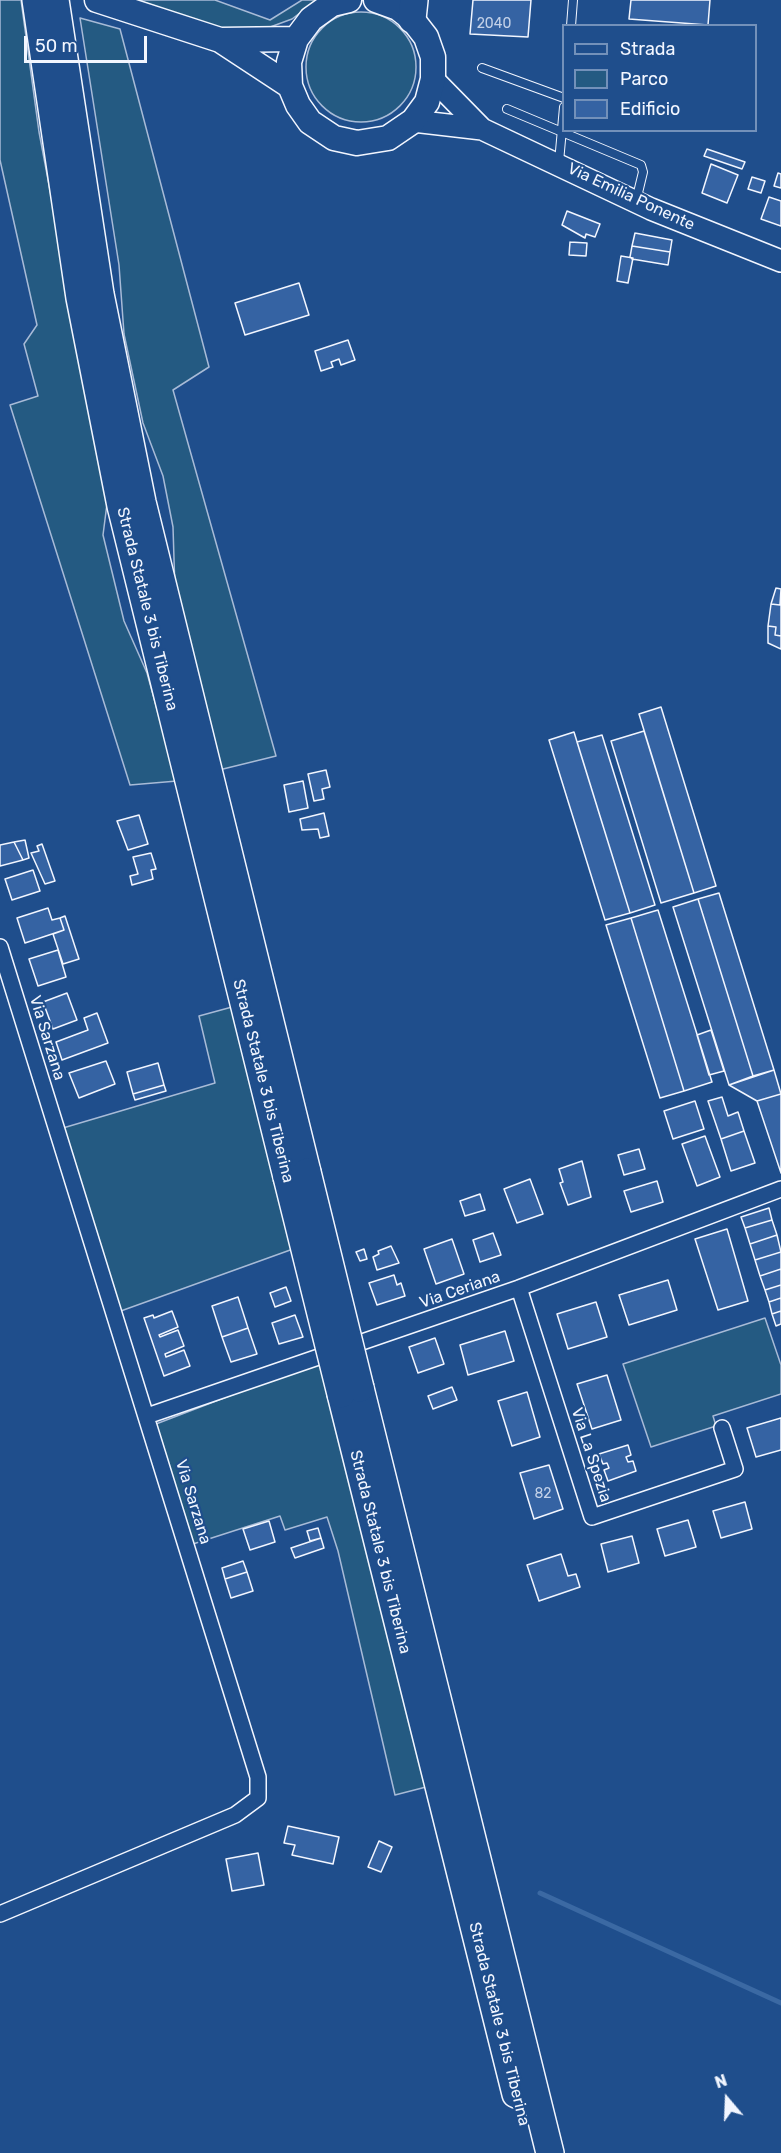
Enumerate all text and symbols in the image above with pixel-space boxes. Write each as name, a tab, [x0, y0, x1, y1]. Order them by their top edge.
house number: 2040	[477, 16, 511, 32]
scale bar	[27, 24, 150, 62]
legend	[562, 24, 757, 132]
text: 50 m	[35, 35, 78, 57]
text: Strada	[620, 38, 676, 60]
text: Parco	[620, 68, 668, 90]
text: Edificio	[620, 98, 680, 120]
street label: Via Emilia Ponente	[564, 159, 698, 235]
street label: Strada Statale 3 bis Tiberina	[112, 505, 182, 713]
street label: Strada Statale 3 bis Tiberina	[228, 977, 298, 1185]
street label: Via Sarzana	[25, 993, 69, 1083]
street label: Via Ceriana	[417, 1267, 503, 1313]
street label: Via La Spezia	[567, 1405, 615, 1505]
street label: Strada Statale 3 bis Tiberina	[345, 1448, 415, 1656]
street label: Via Sarzana	[171, 1457, 215, 1547]
house number: 82	[534, 1486, 552, 1502]
street label: Strada Statale 3 bis Tiberina	[464, 1920, 534, 2128]
north arrow	[697, 2069, 757, 2129]
text: N	[712, 2071, 730, 2092]

